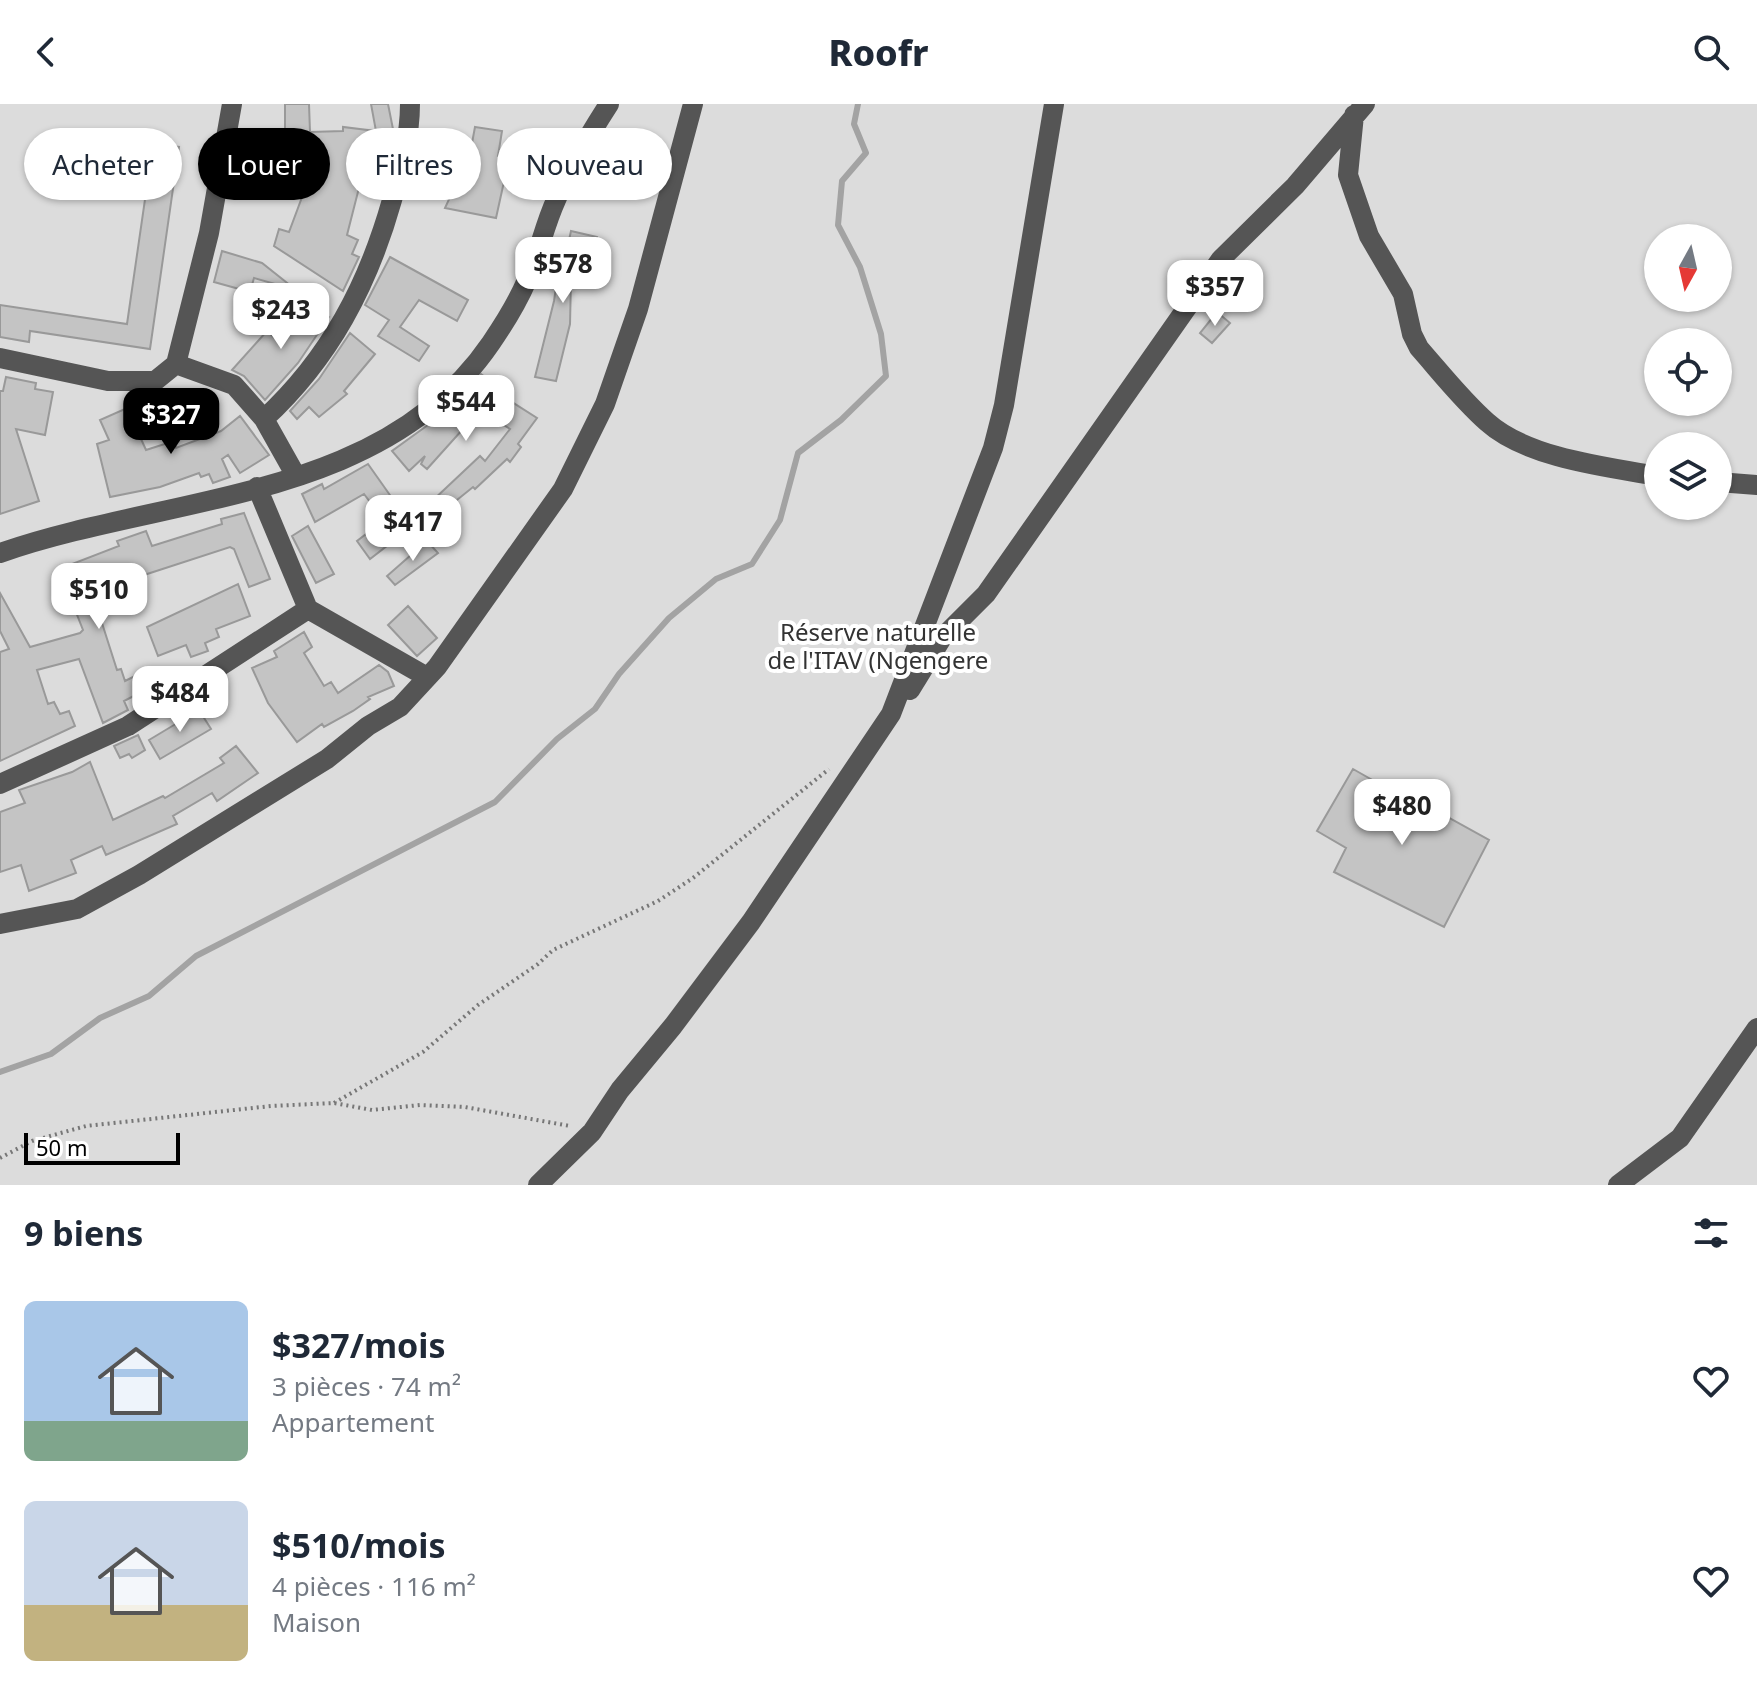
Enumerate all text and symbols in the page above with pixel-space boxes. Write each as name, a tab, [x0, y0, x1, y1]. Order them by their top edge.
text: Roofr	[828, 28, 929, 77]
icon: back	[24, 30, 68, 74]
icon: search	[1689, 30, 1733, 74]
chip: Acheter	[24, 128, 182, 200]
chip: Louer	[198, 128, 330, 200]
chip: Filtres	[346, 128, 481, 200]
chip: Nouveau	[497, 128, 672, 200]
north arrow	[1644, 224, 1732, 312]
map controls	[1644, 224, 1732, 520]
pin: $578	[516, 237, 610, 305]
text: $578	[533, 245, 593, 281]
pin: $357	[1168, 260, 1262, 328]
text: $357	[1185, 268, 1245, 304]
pin: $243	[234, 283, 328, 351]
text: $243	[251, 291, 311, 327]
button: locate	[1644, 328, 1732, 416]
pin: $544	[419, 375, 513, 443]
text: $544	[436, 383, 496, 419]
pin: $327	[124, 388, 218, 456]
text: $327	[141, 396, 201, 432]
button: layers	[1644, 432, 1732, 520]
pin: $417	[366, 495, 460, 563]
text: $417	[383, 503, 443, 539]
pin: $510	[52, 563, 146, 631]
text: $510	[69, 571, 129, 607]
park label: Réserve naturelle de l'ITAV (Ngengere	[768, 615, 988, 676]
pin: $484	[133, 666, 227, 734]
text: $484	[150, 674, 210, 710]
pin: $480	[1355, 779, 1449, 847]
text: $480	[1372, 787, 1432, 823]
scale bar	[24, 1129, 180, 1165]
text: 50 m	[36, 1132, 87, 1162]
text: 9 biens	[24, 1210, 143, 1256]
icon: filters	[1689, 1211, 1733, 1255]
text: $327/mois	[272, 1322, 446, 1368]
icon: home	[88, 1333, 184, 1429]
icon: heart	[1689, 1359, 1733, 1403]
text: 3 pièces · 74 m²	[272, 1368, 461, 1404]
text: Appartement	[272, 1404, 434, 1440]
text: $510/mois	[272, 1522, 446, 1568]
icon: home	[88, 1533, 184, 1629]
icon: heart	[1689, 1559, 1733, 1603]
text: 4 pièces · 116 m²	[272, 1568, 476, 1604]
text: Maison	[272, 1604, 361, 1640]

